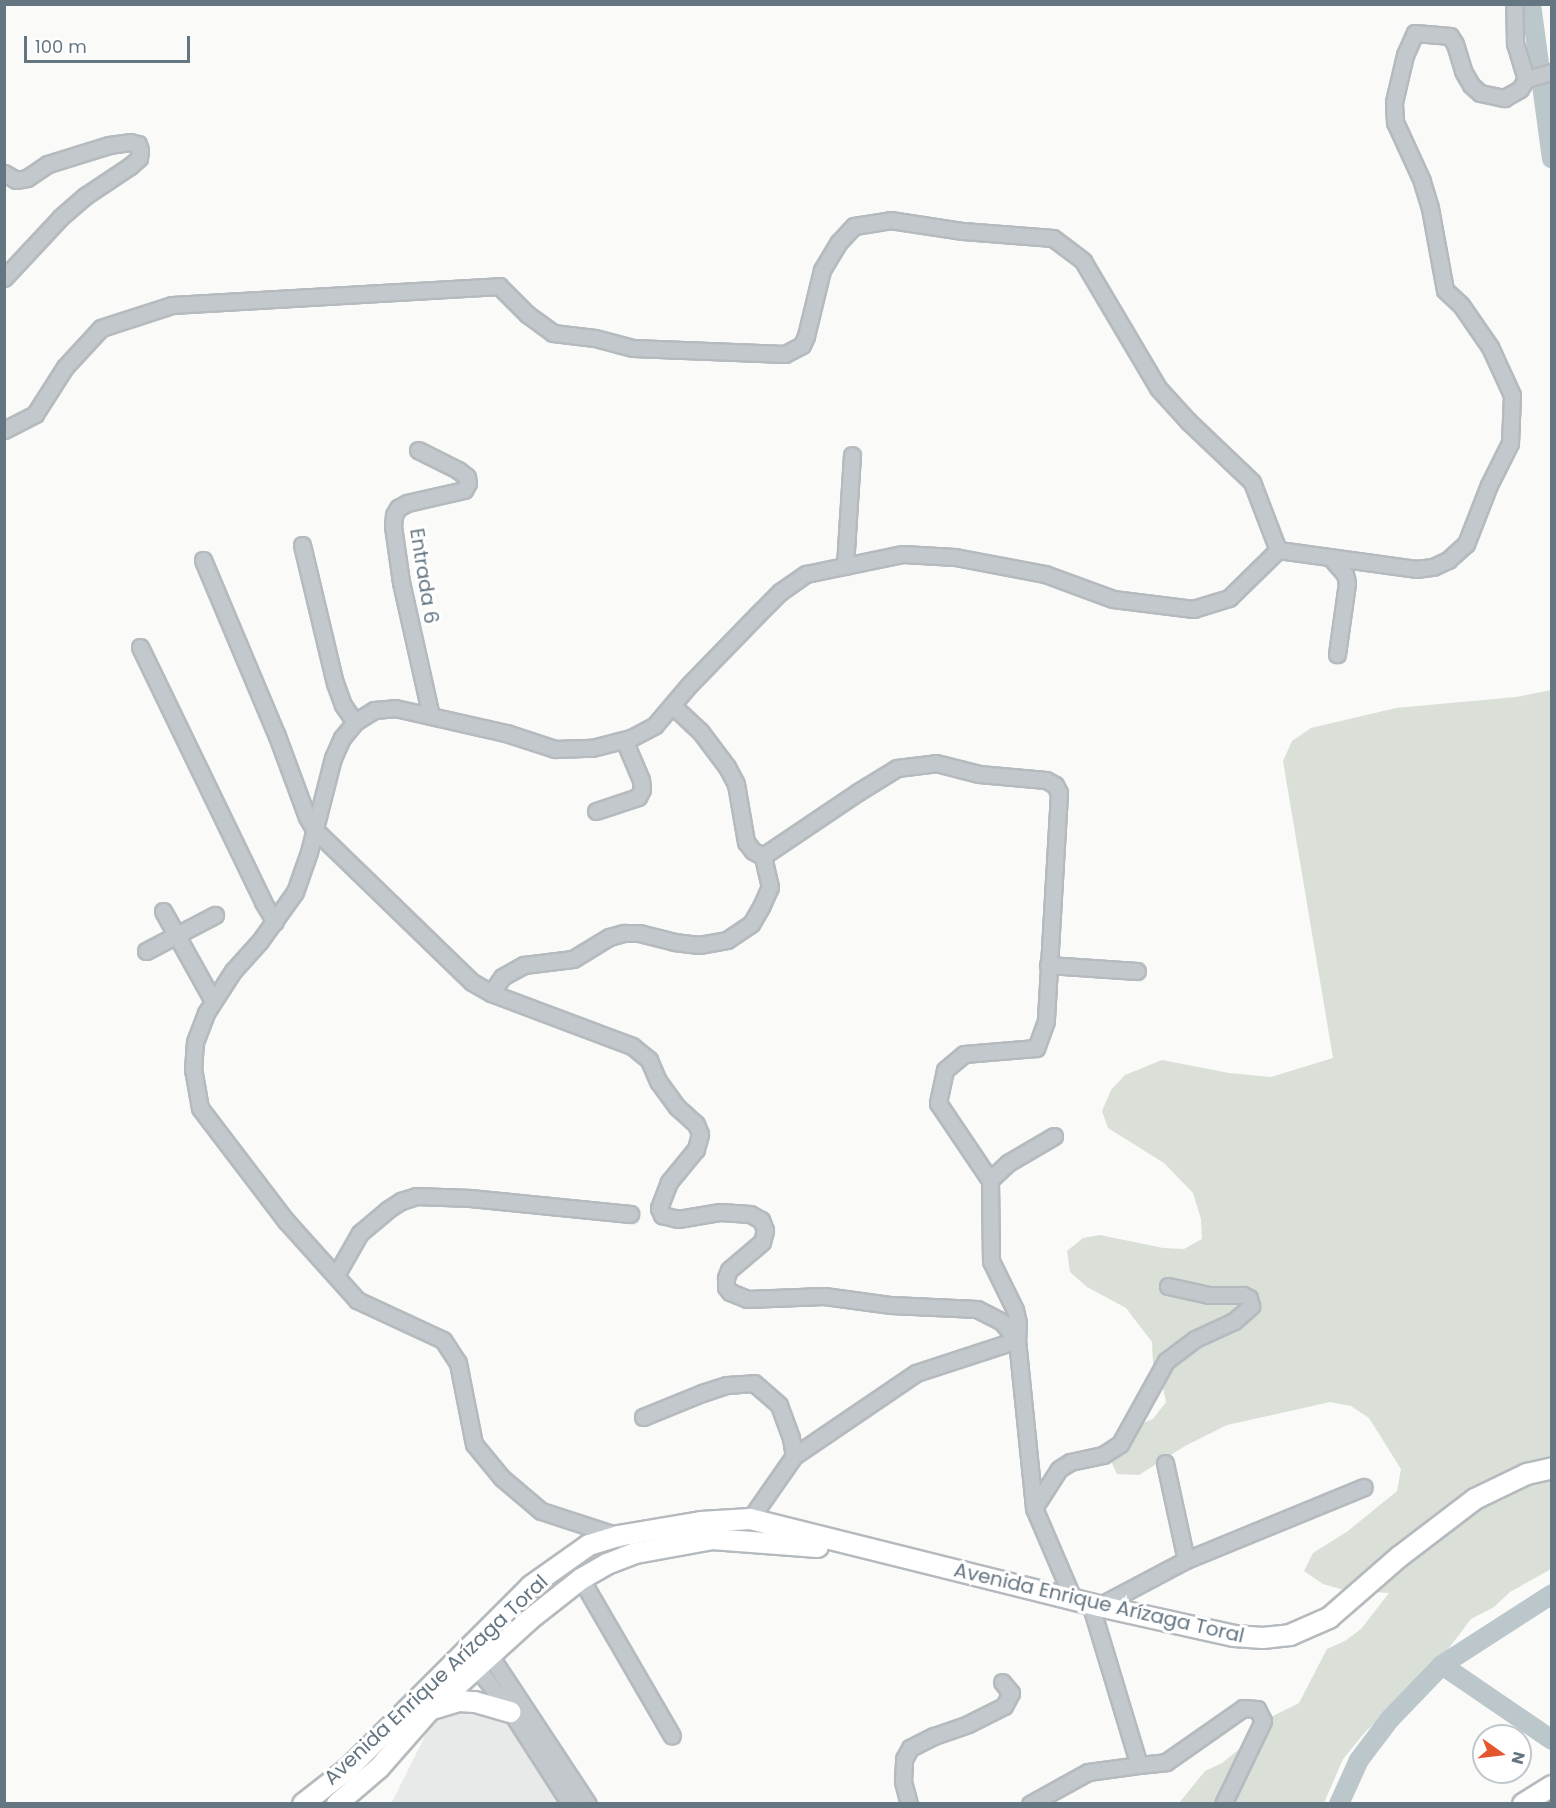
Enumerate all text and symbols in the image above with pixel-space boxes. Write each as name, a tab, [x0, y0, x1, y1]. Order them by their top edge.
scale bar	[27, 24, 194, 62]
text: 100 m	[35, 34, 87, 59]
street label: Entrada 6	[405, 527, 443, 625]
street label: Avenida Enrique Arízaga Toral	[952, 1558, 1246, 1648]
street label: Avenida Enrique Arízaga Toral	[319, 1570, 553, 1790]
north arrow	[1472, 1724, 1532, 1784]
text: N	[1505, 1749, 1531, 1767]

